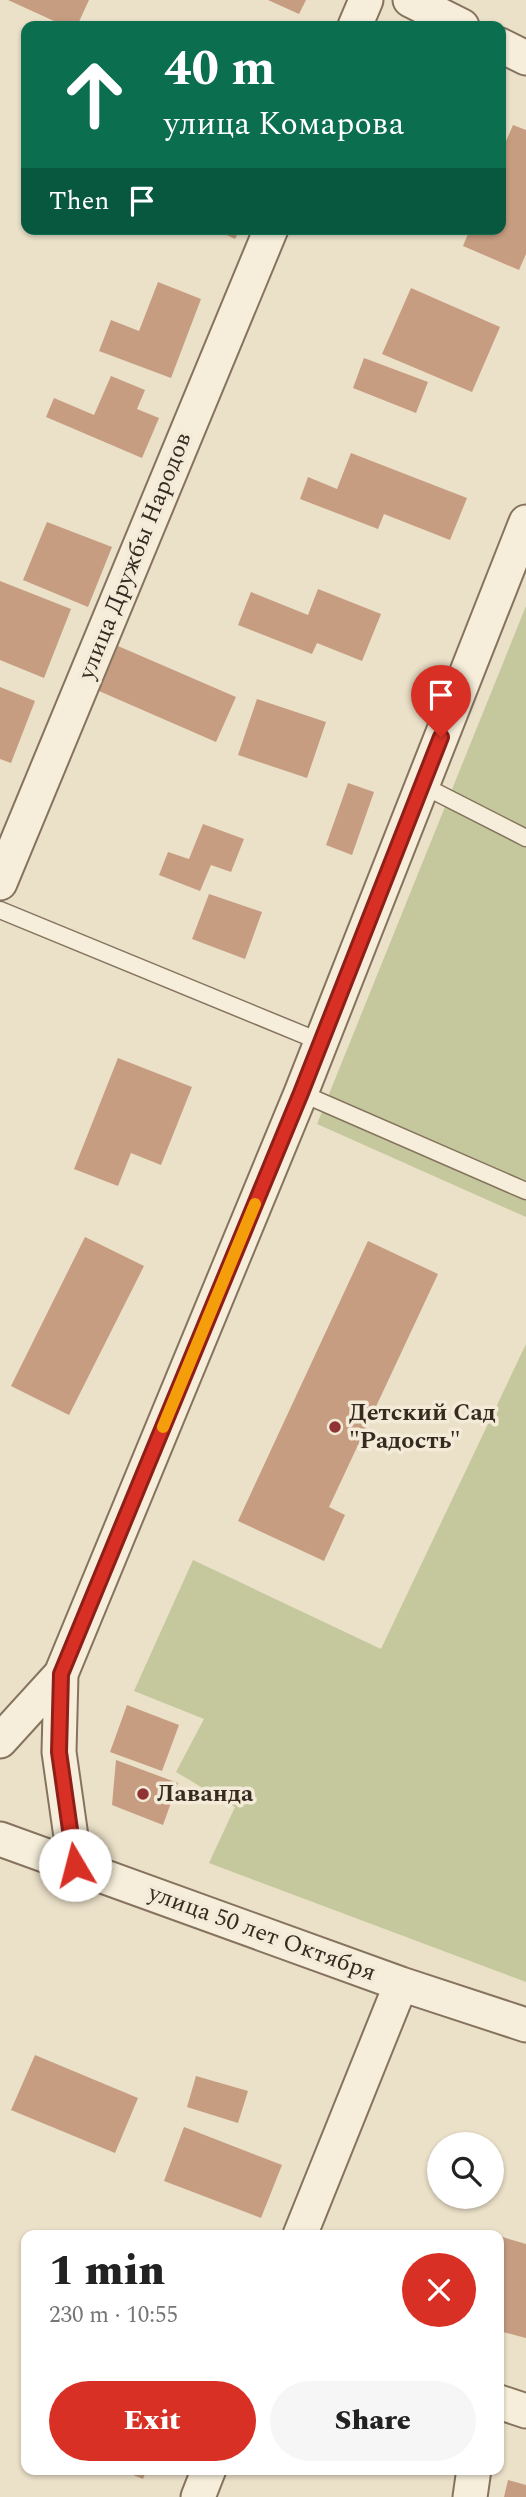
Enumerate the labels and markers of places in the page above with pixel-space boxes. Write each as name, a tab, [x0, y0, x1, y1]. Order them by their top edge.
pin	[411, 665, 471, 737]
place label: Детский Сад "Радость"	[349, 1395, 496, 1459]
marker: Детский Сад "Радость"	[327, 1419, 343, 1435]
place label: Лаванда	[157, 1776, 254, 1812]
marker: Лаванда	[135, 1786, 151, 1802]

